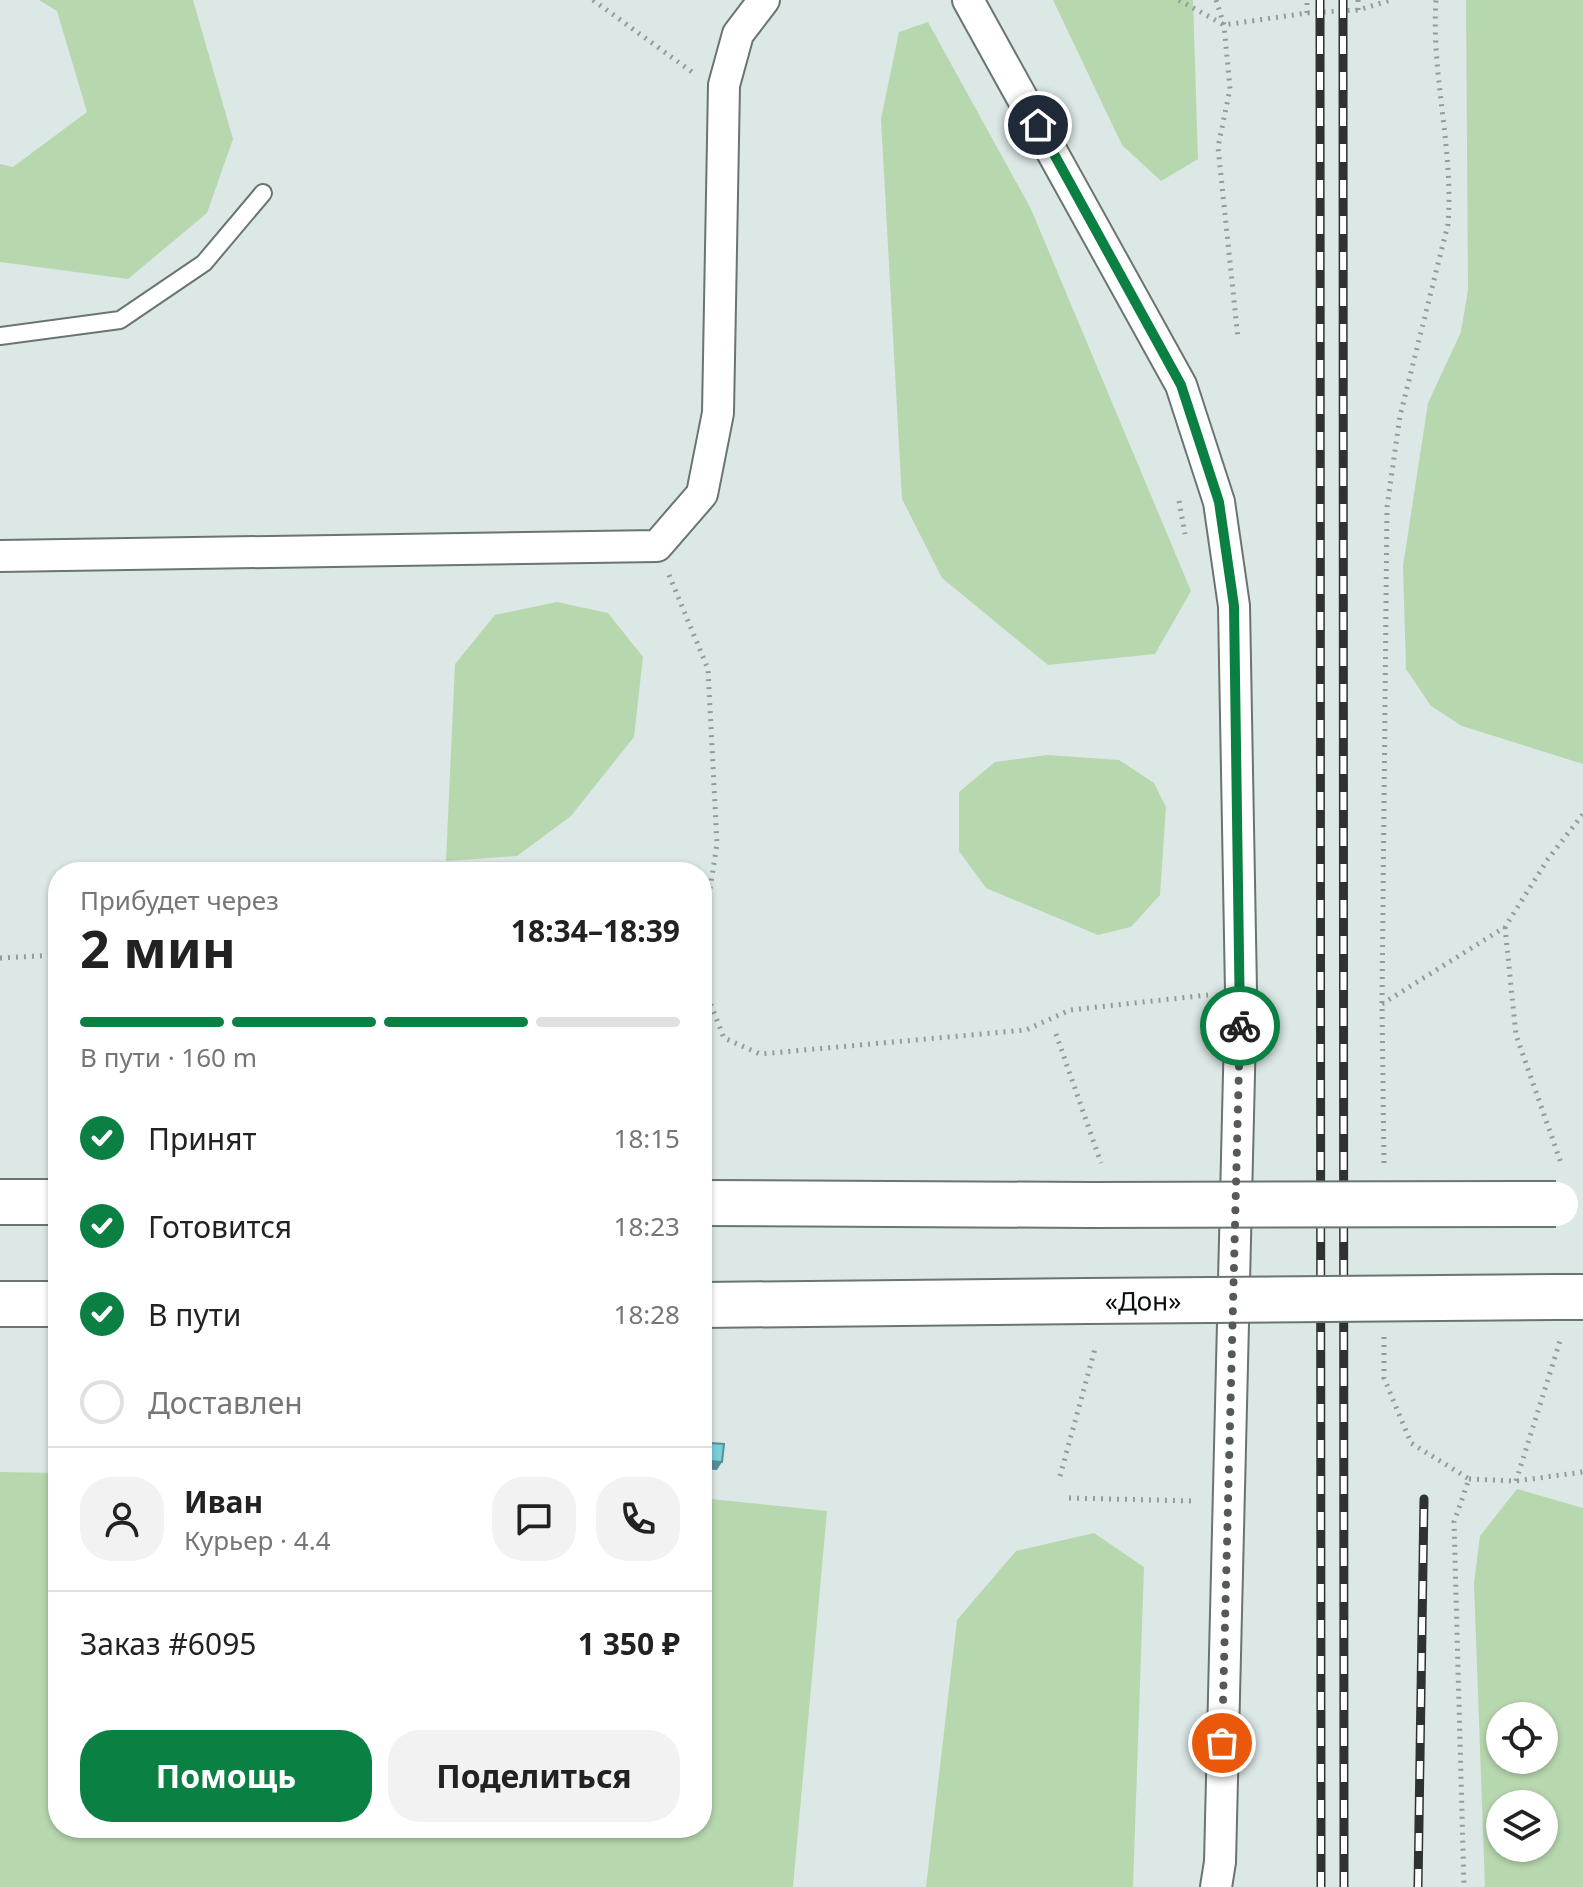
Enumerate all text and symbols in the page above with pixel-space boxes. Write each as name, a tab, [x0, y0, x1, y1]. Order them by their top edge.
pin	[1004, 91, 1072, 159]
icon: home	[1016, 103, 1060, 147]
text: Прибудет через	[80, 882, 279, 918]
text: 18:34–18:39	[511, 910, 680, 951]
text: 2 мин	[80, 912, 236, 983]
courier	[1200, 986, 1280, 1066]
icon: bike	[1218, 1004, 1262, 1048]
text: В пути · 160 m	[80, 1039, 257, 1075]
icon: check	[80, 1116, 124, 1160]
text: Принят	[148, 1118, 257, 1159]
text: 18:15	[614, 1120, 680, 1156]
icon: check	[80, 1204, 124, 1248]
text: Готовится	[148, 1206, 292, 1247]
text: 18:23	[614, 1208, 680, 1244]
street label: «Дон»	[1104, 1282, 1182, 1319]
icon: check	[80, 1292, 124, 1336]
text: В пути	[148, 1294, 241, 1335]
text: 18:28	[614, 1296, 680, 1332]
text: Доставлен	[148, 1382, 303, 1423]
button: person	[80, 1477, 164, 1561]
button: chat	[492, 1477, 576, 1561]
button: phone	[596, 1477, 680, 1561]
text: Иван	[184, 1481, 263, 1522]
text: Курьер · 4.4	[184, 1522, 331, 1558]
text: Заказ #6095	[80, 1623, 256, 1664]
text: 1 350 ₽	[578, 1623, 680, 1664]
map controls	[1486, 1702, 1558, 1862]
button: locate	[1486, 1702, 1558, 1774]
pin	[1188, 1709, 1256, 1777]
icon: bag	[1200, 1721, 1244, 1765]
button: Помощь	[80, 1730, 372, 1822]
button: Поделиться	[388, 1730, 680, 1822]
button: layers	[1486, 1790, 1558, 1862]

